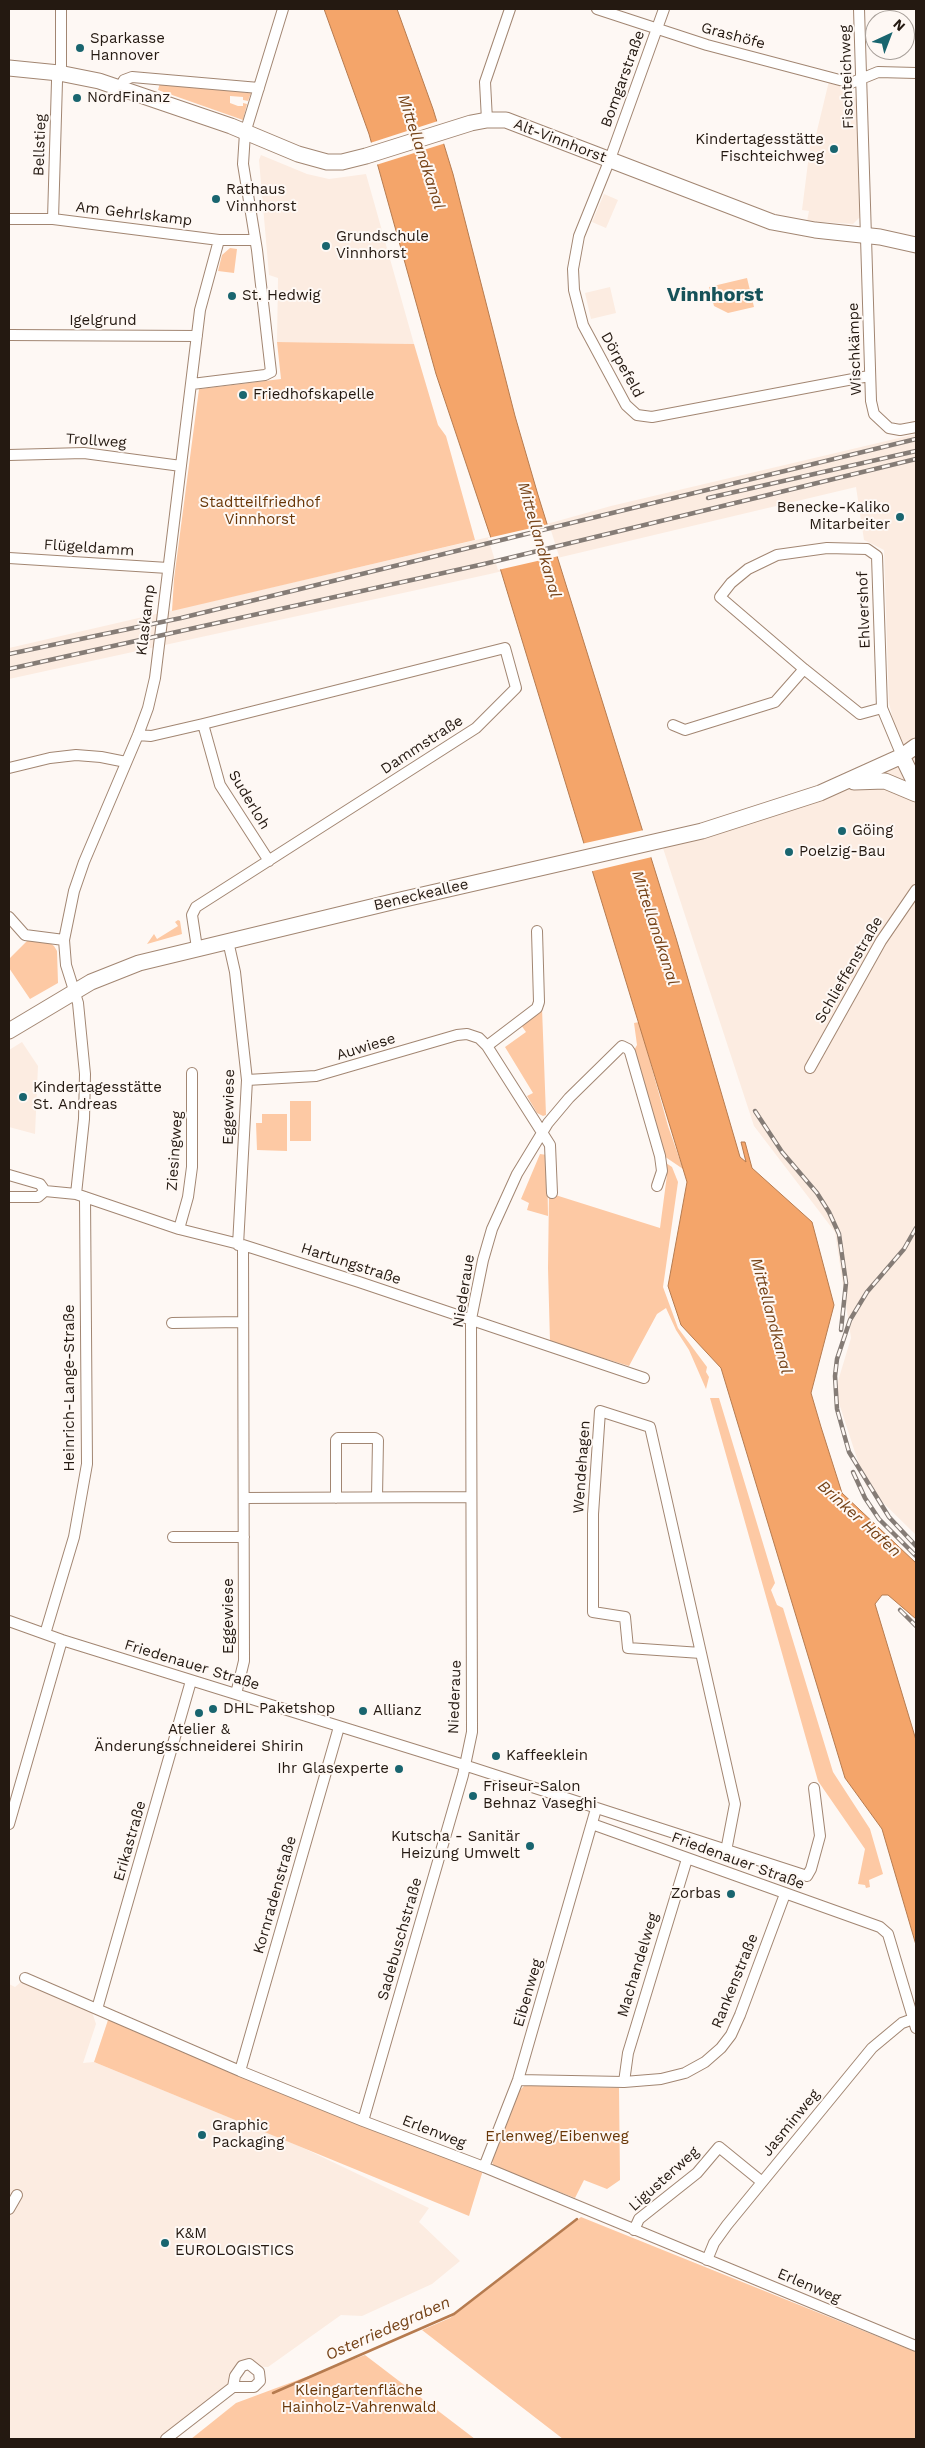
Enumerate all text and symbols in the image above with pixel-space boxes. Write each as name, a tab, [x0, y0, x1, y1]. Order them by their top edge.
north arrow	[865, 10, 915, 60]
text: N	[890, 15, 909, 34]
street label: Grashöfe	[699, 19, 767, 53]
street label: Fischteichweg	[836, 25, 858, 129]
street label: Bomgarstraße	[597, 28, 649, 130]
place label: Sparkasse Hannover	[90, 30, 165, 65]
marker: Sparkasse Hannover	[74, 42, 86, 54]
place label: NordFinanz	[87, 89, 170, 107]
marker: NordFinanz	[71, 92, 83, 104]
water label: Mittellandkanal	[393, 92, 449, 212]
street label: Bellstieg	[30, 113, 50, 177]
street label: Alt-Vinnhorst	[511, 115, 609, 167]
place label: Kindertagesstätte Fischteichweg	[695, 131, 824, 166]
marker: Kindertagesstätte Fischteichweg	[828, 143, 840, 155]
place label: Rathaus Vinnhorst	[226, 181, 297, 216]
marker: Rathaus Vinnhorst	[210, 193, 222, 205]
street label: Am Gehrlskamp	[75, 198, 193, 230]
place label: Grundschule Vinnhorst	[336, 228, 429, 263]
marker: Grundschule Vinnhorst	[320, 240, 332, 252]
district label: Vinnhorst	[667, 283, 763, 307]
place label: St. Hedwig	[242, 287, 320, 305]
marker: St. Hedwig	[226, 290, 238, 302]
street label: Wischkämpe	[844, 302, 866, 396]
street label: Igelgrund	[69, 312, 137, 330]
street label: Dörpefeld	[597, 329, 647, 401]
place label: Friedhofskapelle	[253, 386, 374, 404]
marker: Friedhofskapelle	[237, 389, 249, 401]
street label: Trollweg	[65, 430, 127, 452]
water label: Mittellandkanal	[513, 480, 565, 600]
park label: Stadtteilfriedhof Vinnhorst	[200, 494, 320, 529]
place label: Benecke-Kaliko Mitarbeiter	[777, 499, 890, 534]
marker: Benecke-Kaliko Mitarbeiter	[894, 511, 906, 523]
street label: Flügeldamm	[43, 536, 135, 560]
street label: Ehlvershof	[854, 571, 874, 649]
street label: Klaskamp	[133, 583, 159, 657]
street label: Dammstraße	[378, 712, 466, 778]
street label: Suderloh	[224, 767, 274, 833]
place label: Göing	[852, 822, 893, 840]
marker: Göing	[836, 825, 848, 837]
place label: Poelzig-Bau	[799, 843, 885, 861]
marker: Poelzig-Bau	[783, 846, 795, 858]
water label: Mittellandkanal	[627, 868, 683, 988]
street label: Beneckeallee	[372, 875, 470, 915]
street label: Schlieffenstraße	[811, 913, 887, 1027]
street label: Auwiese	[334, 1030, 398, 1064]
street label: Eggewiese	[219, 1069, 239, 1145]
place label: Kindertagesstätte St. Andreas	[33, 1079, 162, 1114]
marker: Kindertagesstätte St. Andreas	[17, 1091, 29, 1103]
street label: Ziesingweg	[163, 1110, 187, 1192]
street label: Hartungstraße	[299, 1239, 403, 1289]
street label: Niederaue	[449, 1253, 479, 1329]
water label: Mittellandkanal	[746, 1256, 796, 1376]
street label: Heinrich-Lange-Straße	[61, 1304, 79, 1472]
street label: Wendehagen	[570, 1420, 594, 1514]
water label: Brinker Hafen	[813, 1477, 905, 1561]
street label: Eggewiese	[220, 1578, 238, 1654]
street label: Friedenauer Straße	[122, 1636, 262, 1694]
street label: Niederaue	[445, 1660, 465, 1734]
place label: DHL Paketshop	[223, 1700, 335, 1718]
place label: Allianz	[373, 1702, 422, 1720]
marker: DHL Paketshop	[207, 1703, 219, 1715]
marker: Allianz	[357, 1705, 369, 1717]
marker: Atelier & Änderungsschneiderei Shirin	[193, 1707, 205, 1719]
place label: Atelier & Änderungsschneiderei Shirin	[94, 1721, 304, 1756]
place label: Kaffeeklein	[506, 1747, 588, 1765]
marker: Kaffeeklein	[490, 1750, 502, 1762]
place label: Ihr Glasexperte	[277, 1760, 389, 1778]
marker: Ihr Glasexperte	[393, 1763, 405, 1775]
place label: Friseur-Salon Behnaz Vaseghi	[483, 1778, 597, 1813]
marker: Friseur-Salon Behnaz Vaseghi	[467, 1790, 479, 1802]
street label: Erikastraße	[110, 1799, 150, 1883]
place label: Kutscha - Sanitär Heizung Umwelt	[391, 1828, 520, 1863]
street label: Friedenauer Straße	[669, 1829, 807, 1893]
street label: Kornradenstraße	[250, 1834, 300, 1956]
marker: Kutscha - Sanitär Heizung Umwelt	[524, 1840, 536, 1852]
street label: Sadebuschstraße	[374, 1876, 426, 2002]
place label: Zorbas	[671, 1885, 721, 1903]
marker: Zorbas	[725, 1888, 737, 1900]
street label: Machandelweg	[614, 1911, 662, 2019]
street label: Rankenstraße	[708, 1931, 762, 2031]
street label: Eibenweg	[510, 1957, 546, 2029]
street label: Jasminweg	[759, 2086, 823, 2160]
street label: Erlenweg	[399, 2112, 469, 2152]
place label: Graphic Packaging	[212, 2117, 284, 2152]
park label: Erlenweg/Eibenweg	[485, 2128, 629, 2146]
marker: Graphic Packaging	[196, 2129, 208, 2141]
street label: Ligusterweg	[625, 2143, 703, 2215]
place label: K&M EUROLOGISTICS	[175, 2225, 294, 2260]
marker: K&M EUROLOGISTICS	[159, 2237, 171, 2249]
street label: Erlenweg	[775, 2265, 843, 2307]
water label: Osterriedegraben	[323, 2293, 453, 2365]
park label: Kleingartenfläche Hainholz-Vahrenwald	[282, 2382, 436, 2417]

